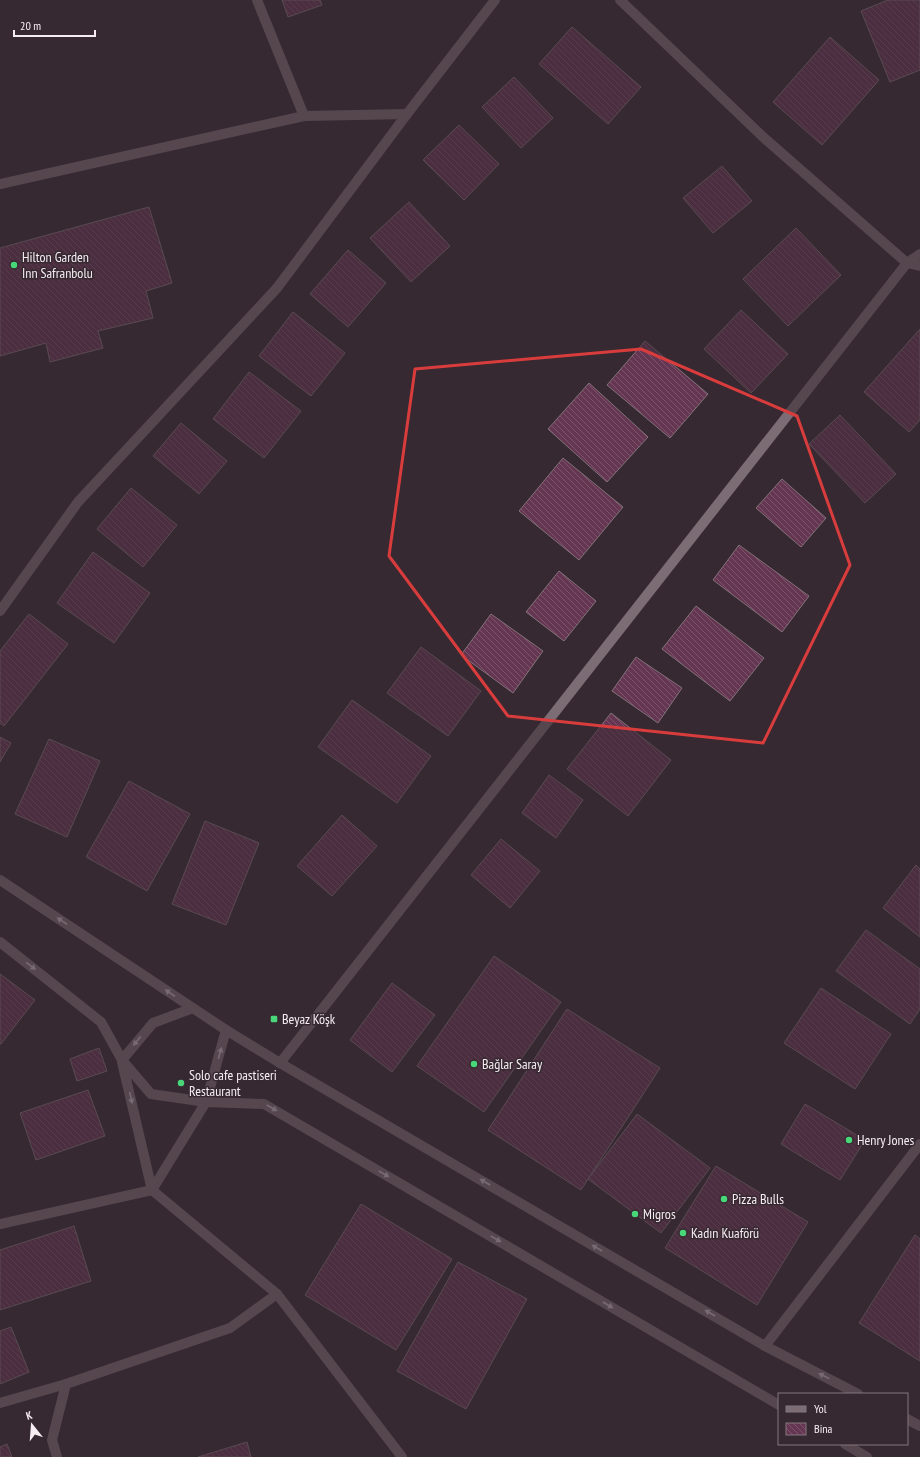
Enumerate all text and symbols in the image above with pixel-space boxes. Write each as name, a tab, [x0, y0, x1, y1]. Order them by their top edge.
scale bar	[14, 12, 95, 38]
text: 20 m	[20, 18, 41, 33]
place label: Hilton Garden Inn Safranbolu	[22, 248, 93, 282]
marker: Hilton Garden Inn Safranbolu	[9, 260, 19, 270]
one-way arrow	[57, 917, 67, 925]
one-way arrow	[25, 962, 36, 971]
one-way arrow	[165, 989, 176, 997]
place label: Beyaz Köşk	[282, 1010, 336, 1028]
marker: Beyaz Köşk	[269, 1014, 279, 1024]
one-way arrow	[133, 1036, 142, 1047]
one-way arrow	[217, 1046, 223, 1058]
place label: Bağlar Saray	[482, 1055, 543, 1073]
marker: Bağlar Saray	[469, 1059, 479, 1069]
place label: Solo cafe pastiseri Restaurant	[189, 1066, 277, 1100]
marker: Solo cafe pastiseri Restaurant	[176, 1078, 186, 1088]
one-way arrow	[128, 1092, 134, 1104]
one-way arrow	[266, 1105, 278, 1112]
place label: Henry Jones	[857, 1131, 914, 1149]
marker: Henry Jones	[844, 1135, 854, 1145]
one-way arrow	[378, 1170, 390, 1177]
one-way arrow	[479, 1179, 491, 1186]
place label: Pizza Bulls	[732, 1190, 784, 1208]
marker: Pizza Bulls	[719, 1194, 729, 1204]
place label: Migros	[643, 1205, 676, 1223]
marker: Migros	[630, 1209, 640, 1219]
place label: Kadın Kuaförü	[691, 1224, 759, 1242]
marker: Kadın Kuaförü	[678, 1228, 688, 1238]
one-way arrow	[490, 1236, 502, 1243]
one-way arrow	[592, 1244, 603, 1251]
one-way arrow	[602, 1301, 614, 1308]
one-way arrow	[704, 1310, 716, 1317]
one-way arrow	[818, 1373, 829, 1379]
legend	[778, 1393, 908, 1445]
text: Yol	[814, 1401, 827, 1416]
north arrow	[12, 1405, 52, 1445]
text: K	[24, 1408, 34, 1423]
text: Bina	[814, 1421, 833, 1436]

